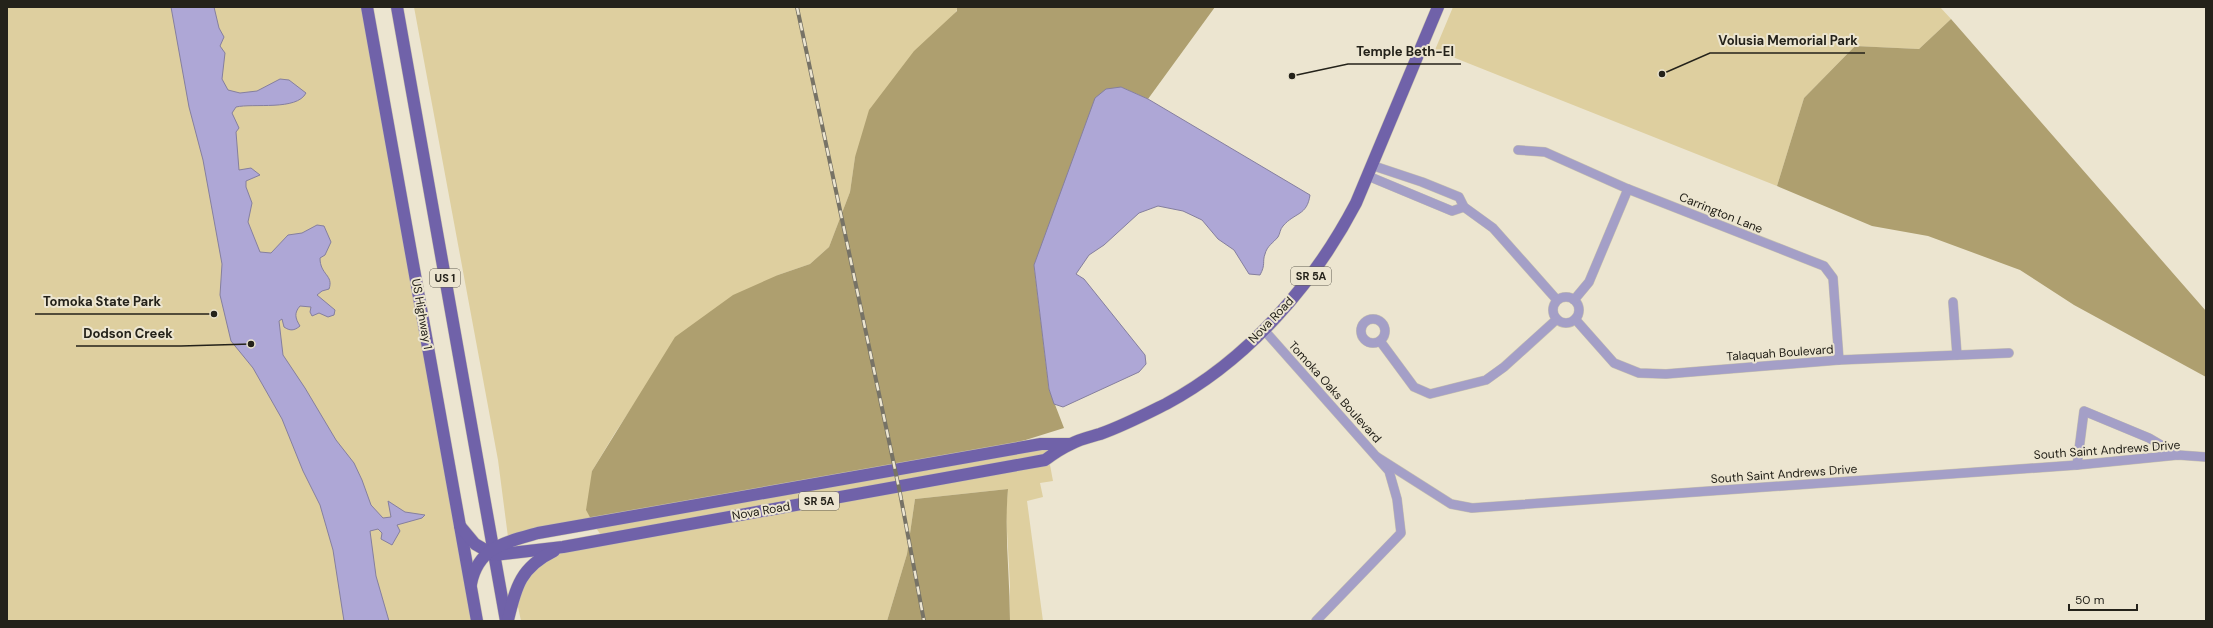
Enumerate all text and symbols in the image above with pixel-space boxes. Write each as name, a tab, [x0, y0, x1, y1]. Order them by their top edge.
callout: Volusia Memorial Park	[1710, 28, 1865, 53]
text: Volusia Memorial Park	[1718, 32, 1858, 49]
callout: Temple Beth-El	[1348, 39, 1461, 64]
text: Temple Beth-El	[1356, 43, 1454, 60]
street label: Carrington Lane	[1677, 189, 1765, 237]
road number: SR 5A	[1291, 267, 1331, 285]
road number: US 1	[430, 269, 460, 287]
street label: US Highway 1	[408, 277, 436, 351]
callout: Tomoka State Park	[35, 289, 169, 314]
text: Tomoka State Park	[43, 293, 161, 310]
street label: Nova Road	[1245, 293, 1297, 347]
callout: Dodson Creek	[76, 321, 181, 346]
text: Dodson Creek	[83, 325, 173, 342]
street label: Tomoka Oaks Boulevard	[1285, 338, 1385, 446]
street label: Talaquah Boulevard	[1726, 341, 1834, 365]
street label: South Saint Andrews Drive	[2033, 437, 2181, 463]
street label: South Saint Andrews Drive	[1710, 461, 1858, 487]
road number: SR 5A	[799, 492, 839, 510]
street label: Nova Road	[731, 498, 791, 524]
scale bar	[2069, 586, 2137, 612]
text: 50 m	[2075, 592, 2104, 608]

